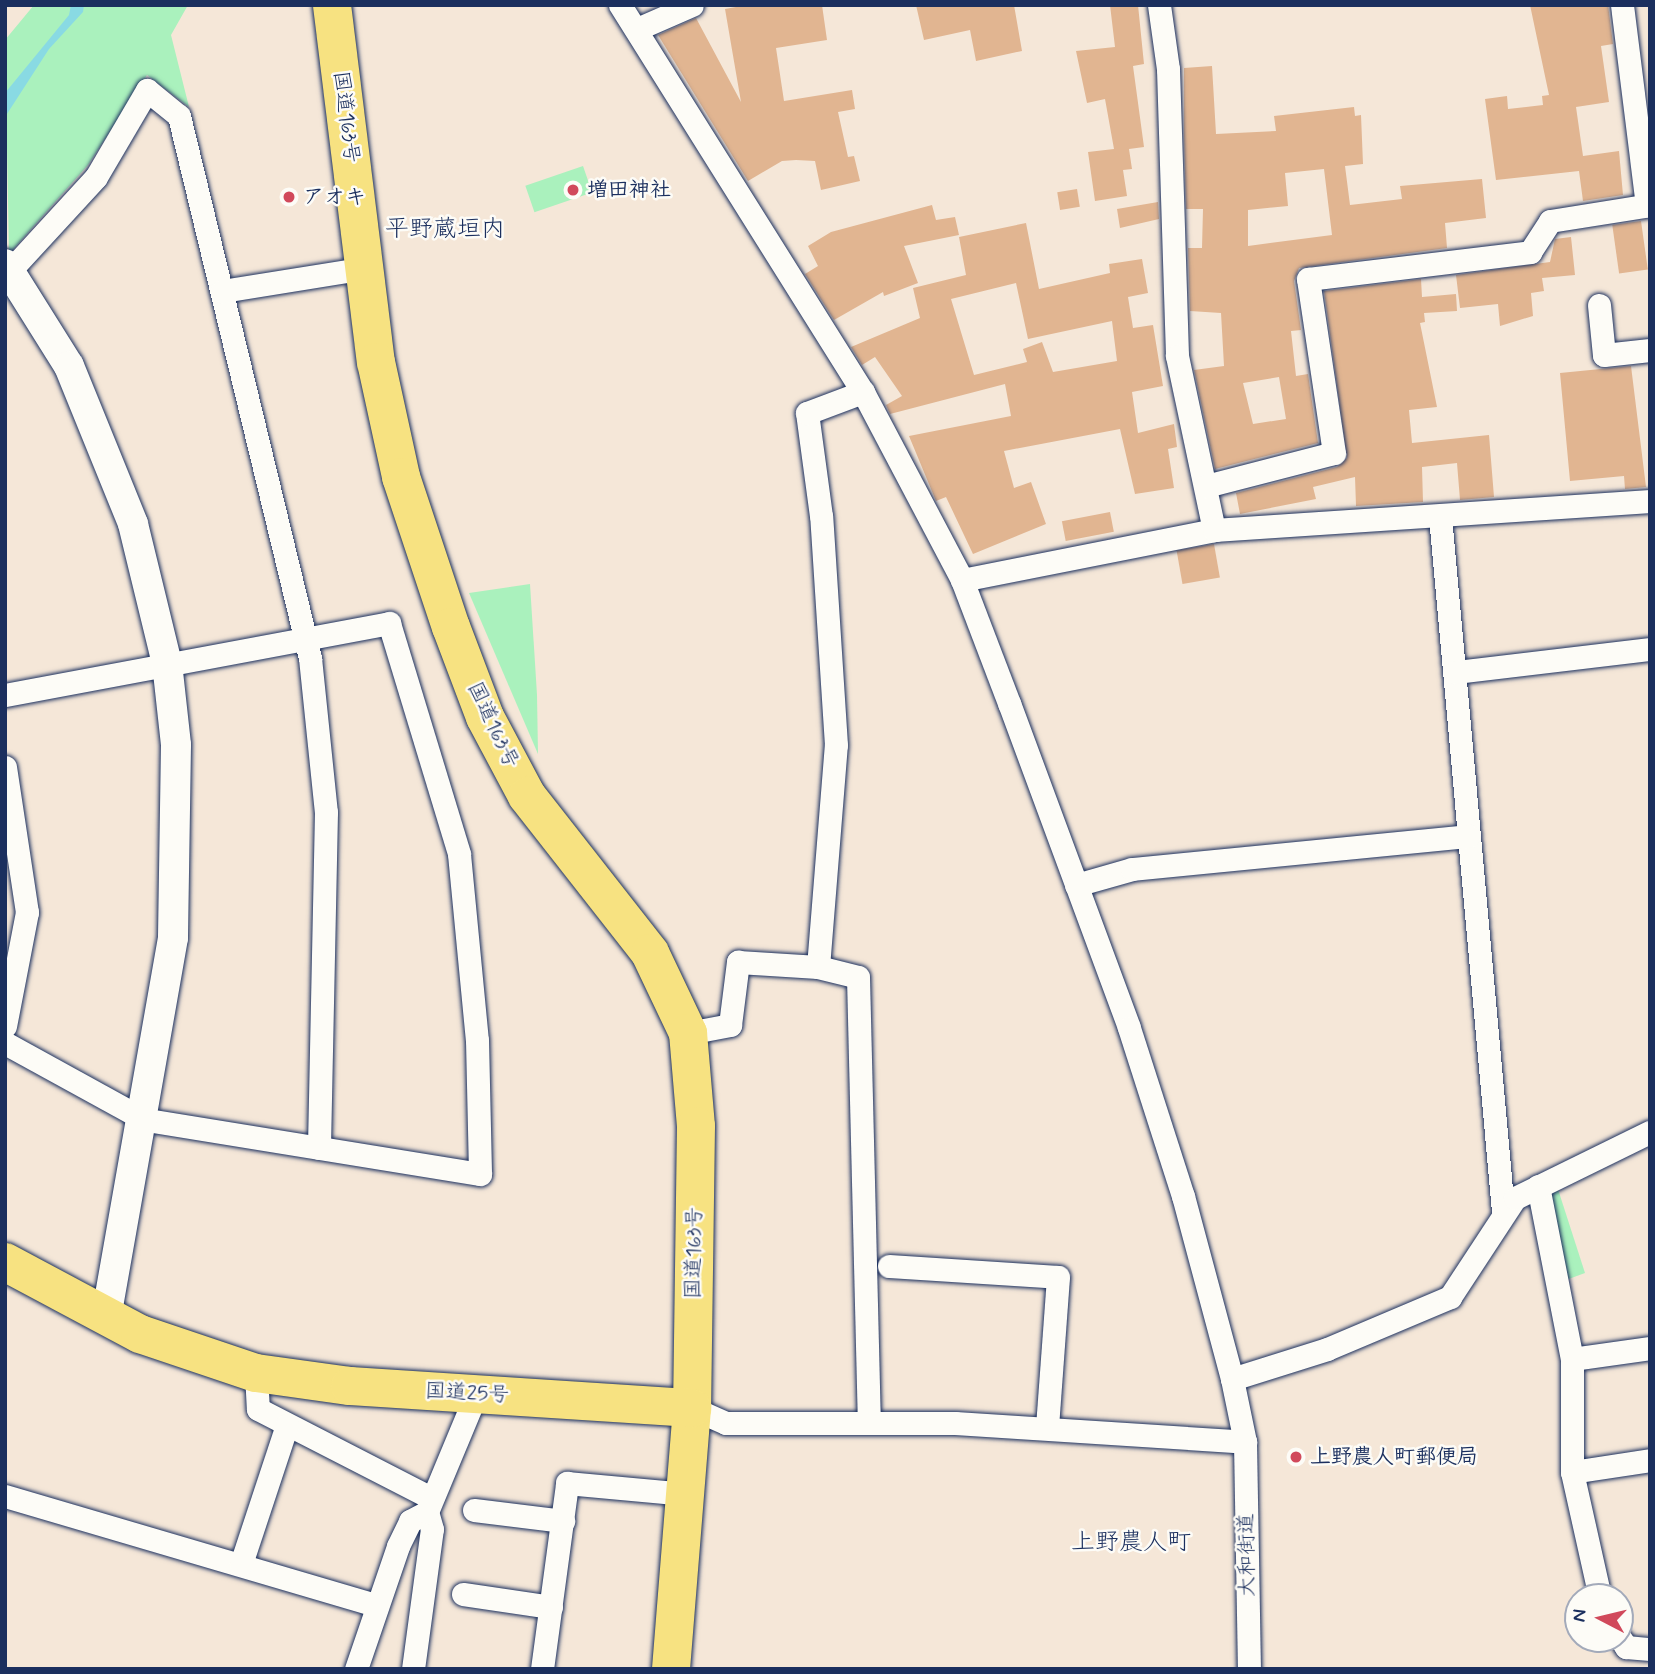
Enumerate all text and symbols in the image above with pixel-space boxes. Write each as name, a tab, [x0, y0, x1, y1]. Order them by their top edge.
street label: 国道163号	[328, 70, 364, 164]
place label: 増田神社	[587, 177, 671, 203]
marker: 増田神社	[565, 182, 581, 198]
place label: アオキ	[303, 184, 366, 210]
marker: アオキ	[281, 189, 297, 205]
district label: 平野蔵垣内	[385, 216, 505, 244]
street label: 国道163号	[462, 678, 524, 772]
street label: 国道163号	[681, 1207, 707, 1299]
street label: 国道25号	[424, 1378, 510, 1408]
place label: 上野農人町郵便局	[1310, 1444, 1478, 1470]
marker: 上野農人町郵便局	[1288, 1449, 1304, 1465]
street label: 大和街道	[1234, 1513, 1260, 1597]
district label: 上野農人町	[1071, 1529, 1191, 1557]
north arrow	[1564, 1583, 1634, 1653]
text: N	[1566, 1608, 1593, 1623]

